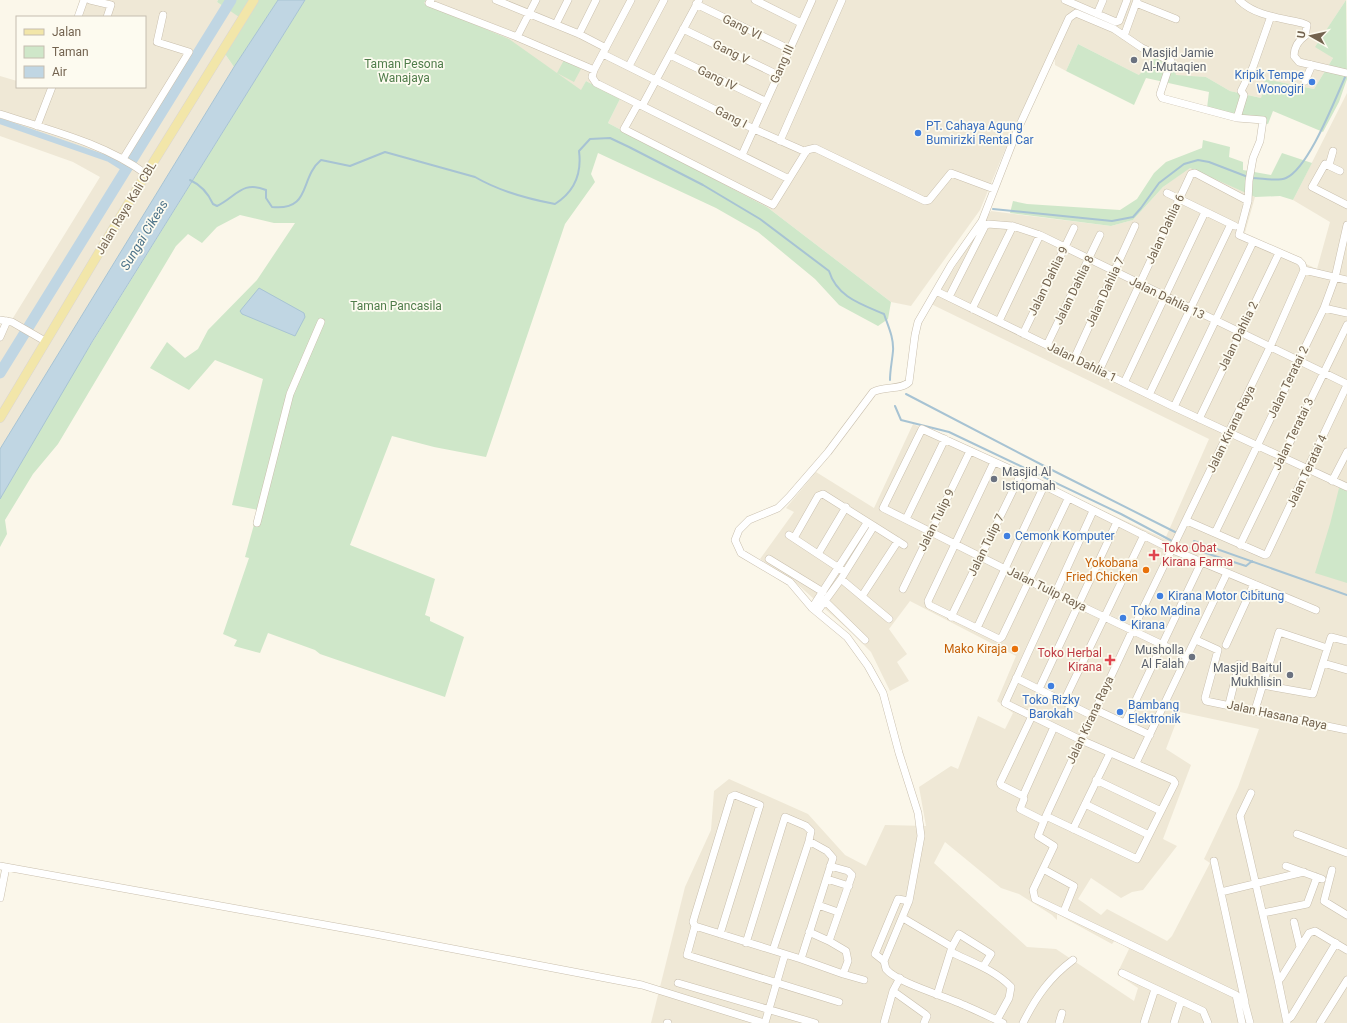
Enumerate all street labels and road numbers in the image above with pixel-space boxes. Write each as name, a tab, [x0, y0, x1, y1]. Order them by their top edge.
street label: Gang VI	[720, 12, 764, 42]
street label: Gang V	[711, 37, 752, 67]
street label: Gang III	[767, 42, 797, 86]
street label: Gang IV	[695, 63, 739, 94]
street label: Gang I	[713, 103, 749, 131]
street label: Jalan Raya Kali CBL	[93, 159, 160, 257]
street label: Jalan Dahlia 6	[1143, 192, 1187, 266]
street label: Jalan Dahlia 9	[1025, 244, 1071, 318]
street label: Jalan Dahlia 8	[1051, 253, 1097, 327]
street label: Jalan Dahlia 7	[1083, 255, 1127, 329]
street label: Jalan Dahlia 13	[1127, 274, 1207, 322]
street label: Jalan Dahlia 2	[1215, 299, 1261, 373]
street label: Jalan Dahlia 1	[1045, 339, 1119, 385]
street label: Jalan Teratai 2	[1265, 343, 1312, 420]
street label: Jalan Kirana Raya	[1204, 383, 1258, 475]
street label: Jalan Teratai 3	[1270, 396, 1316, 472]
street label: Jalan Teratai 4	[1284, 432, 1330, 509]
street label: Jalan Tulip 9	[915, 487, 957, 553]
street label: Jalan Tulip 7	[965, 511, 1007, 578]
street label: Jalan Tulip Raya	[1005, 564, 1089, 614]
street label: Jalan Kirana Raya	[1064, 674, 1116, 766]
street label: Jalan Hasana Raya	[1226, 698, 1328, 732]

